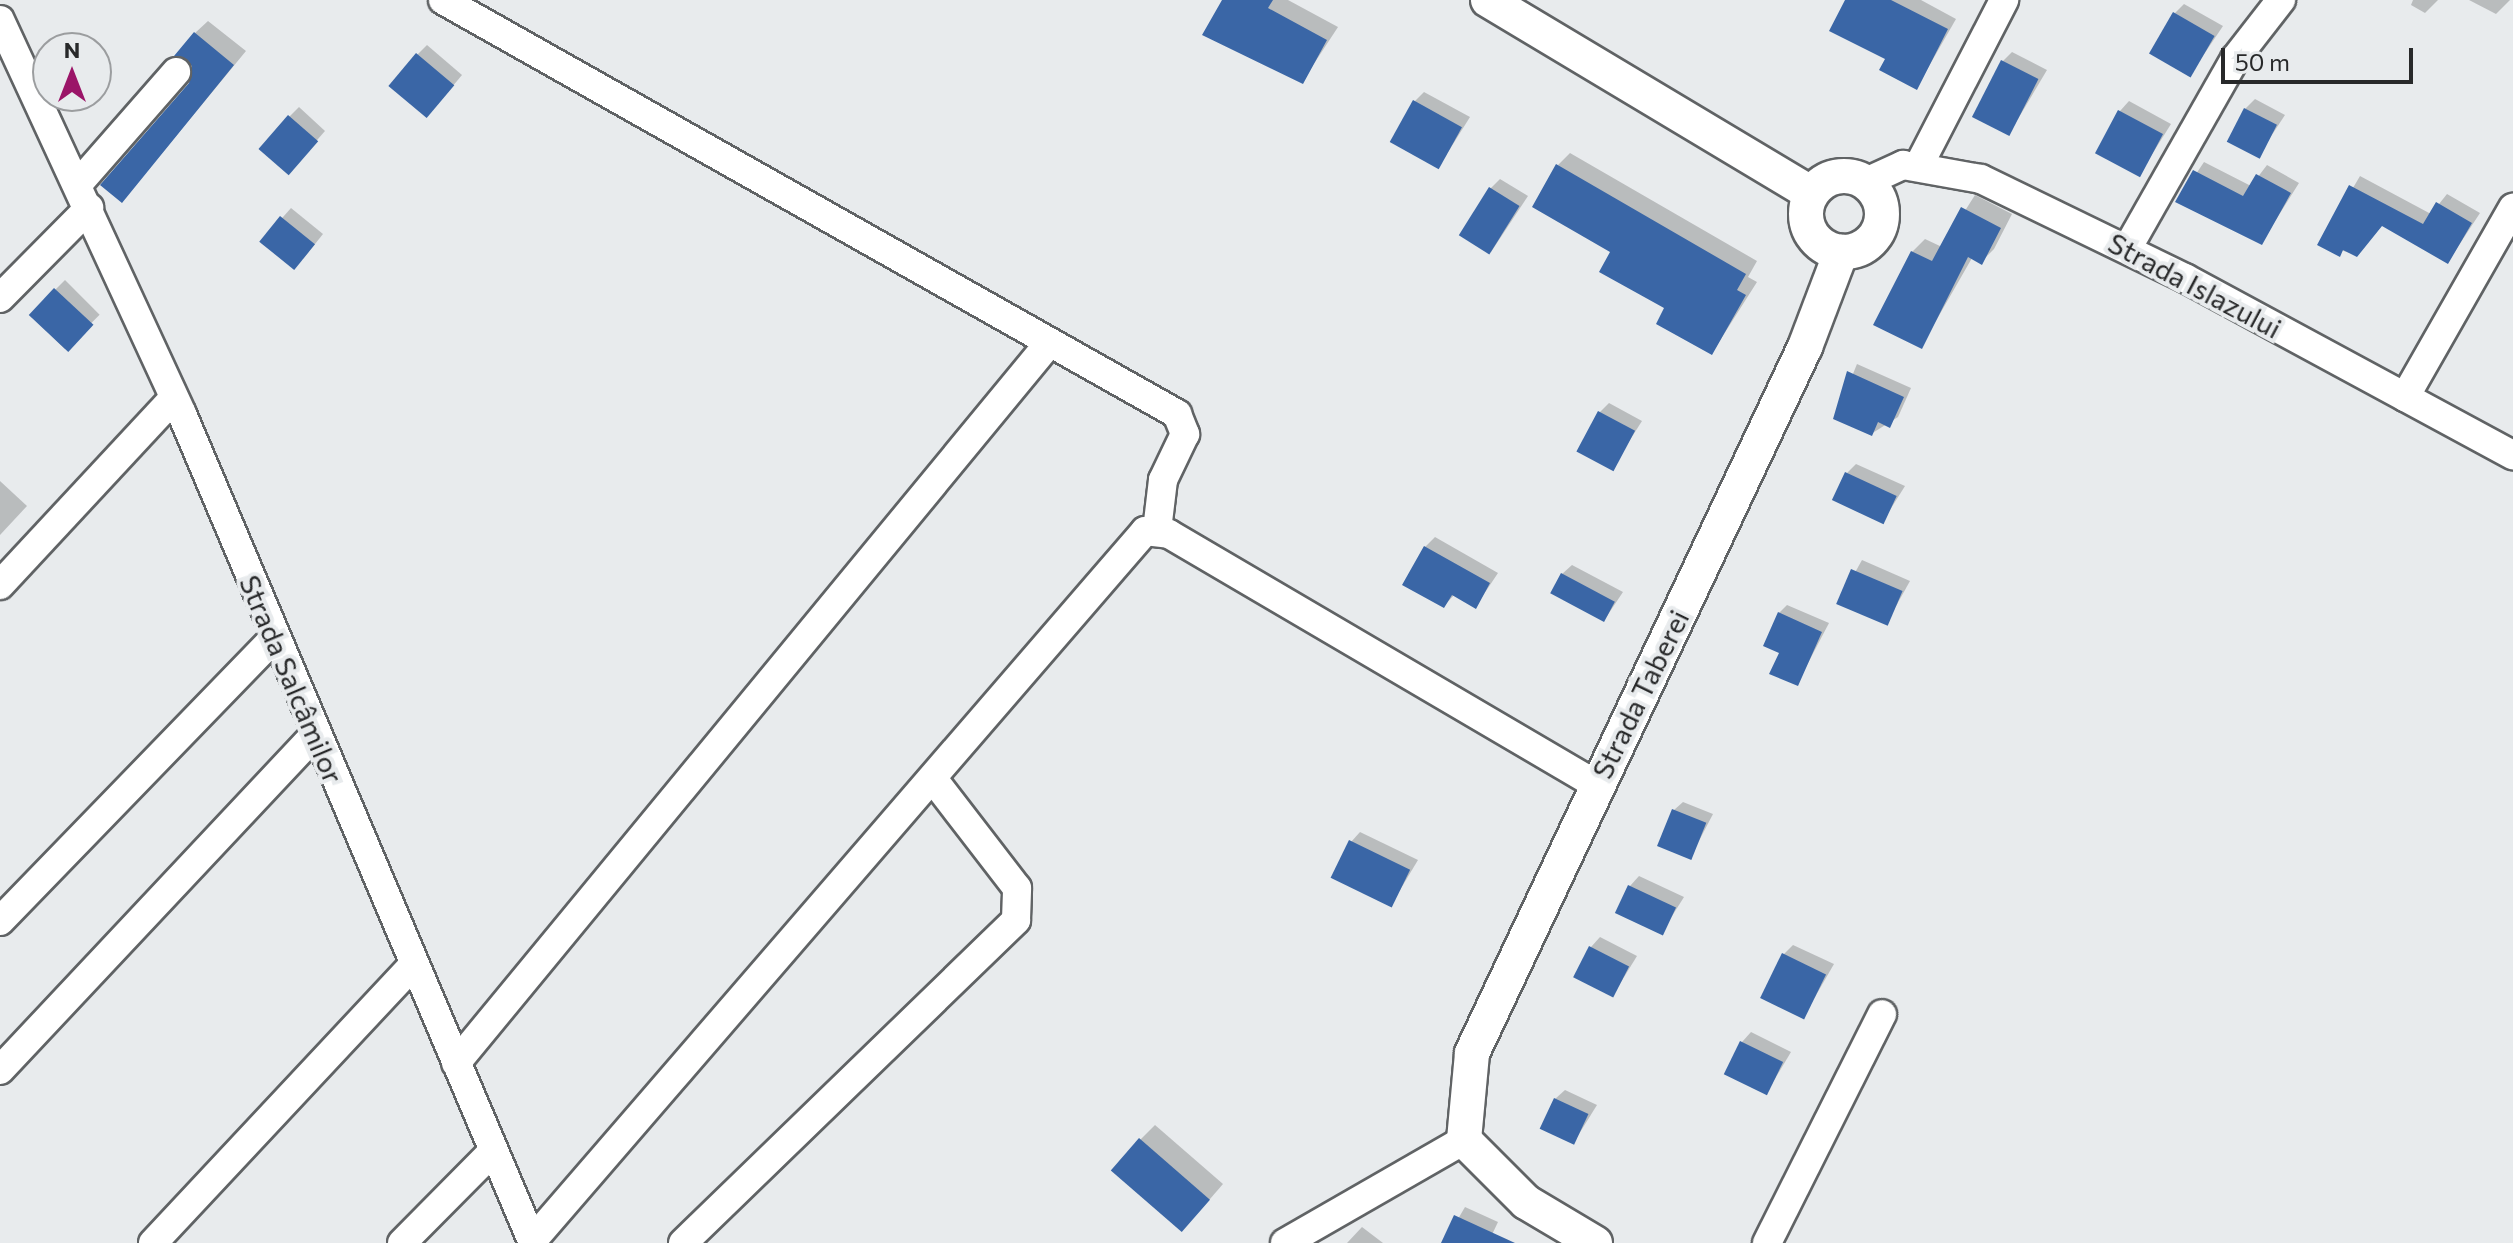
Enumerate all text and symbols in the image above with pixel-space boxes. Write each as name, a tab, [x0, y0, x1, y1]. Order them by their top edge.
north arrow	[32, 32, 112, 112]
scale bar	[2225, 32, 2417, 82]
text: N	[64, 36, 80, 63]
text: 50 m	[2235, 47, 2290, 76]
street label: Strada Islazului	[2103, 225, 2287, 345]
street label: Strada Salcâmilor	[233, 570, 351, 788]
street label: Strada Taberei	[1585, 604, 1695, 784]

